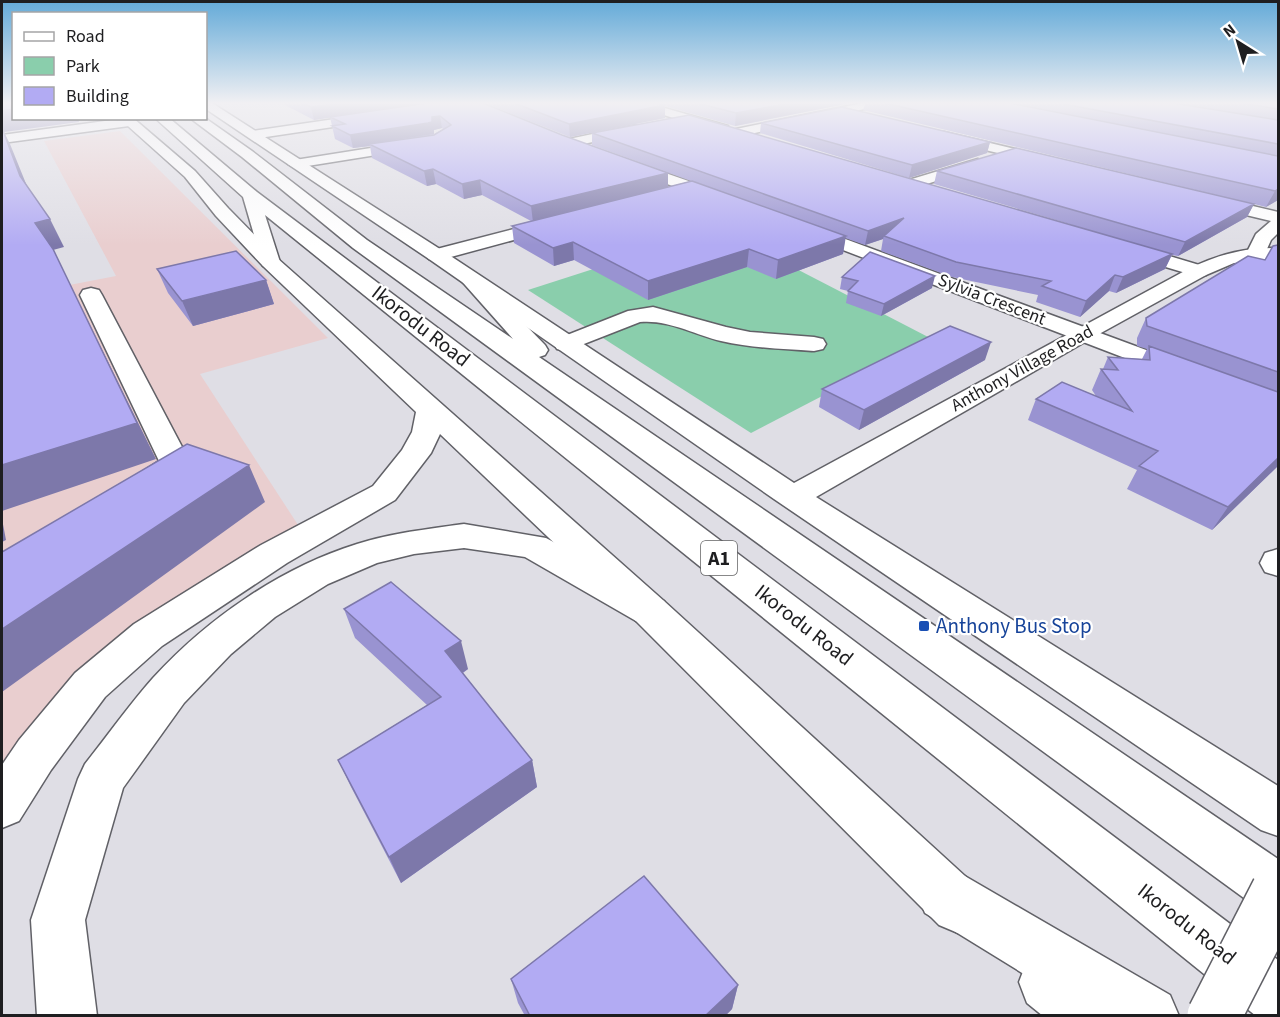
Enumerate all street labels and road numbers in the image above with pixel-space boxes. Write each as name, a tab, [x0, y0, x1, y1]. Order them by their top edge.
street label: Sylvia Crescent	[934, 267, 1049, 331]
street label: Ikorodu Road	[365, 278, 477, 374]
street label: Anthony Village Road	[947, 319, 1098, 418]
road number: A1	[701, 541, 737, 575]
street label: Ikorodu Road	[748, 577, 860, 673]
street label: Ikorodu Road	[1131, 876, 1243, 972]

